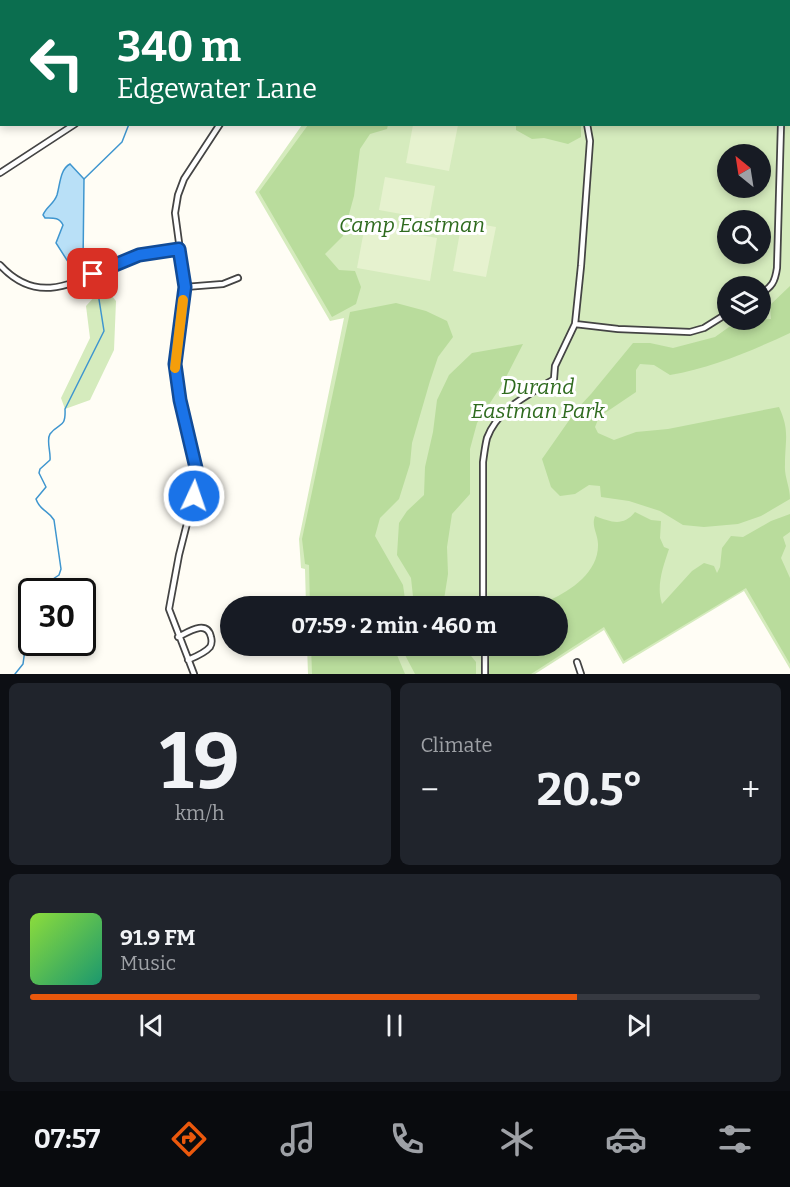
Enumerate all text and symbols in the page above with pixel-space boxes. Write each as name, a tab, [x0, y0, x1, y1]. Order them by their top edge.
text: 340 m	[117, 22, 241, 72]
icon: left	[18, 24, 96, 102]
text: Edgewater Lane	[117, 73, 317, 105]
north arrow	[717, 144, 771, 198]
map controls	[717, 144, 771, 330]
button: search	[717, 210, 771, 264]
park label: Camp Eastman	[339, 212, 485, 238]
pin	[67, 248, 118, 299]
icon: arrive	[76, 257, 109, 290]
button: layers	[717, 276, 771, 330]
park label: Durand Eastman Park	[471, 374, 606, 424]
position arrow	[162, 464, 226, 528]
speed limit sign: 30	[18, 578, 96, 656]
text: 07:59 · 2 min · 460 m	[291, 612, 497, 639]
text: 19	[160, 715, 240, 809]
text: Climate	[421, 733, 492, 757]
text: 20.5°	[537, 763, 643, 817]
text: −	[421, 770, 439, 810]
text: +	[741, 770, 760, 810]
text: km/h	[175, 801, 225, 825]
text: 91.9 FM	[120, 924, 195, 951]
text: Music	[120, 951, 176, 975]
icon: previous	[135, 1009, 168, 1042]
icon: pause	[378, 1009, 411, 1042]
icon: next	[622, 1009, 655, 1042]
icon: directions	[168, 1118, 210, 1160]
icon: music	[277, 1118, 319, 1160]
icon: phone	[386, 1118, 428, 1160]
icon: climate	[496, 1118, 538, 1160]
icon: car	[605, 1118, 647, 1160]
icon: filters	[714, 1118, 756, 1160]
text: 07:57	[34, 1123, 100, 1155]

